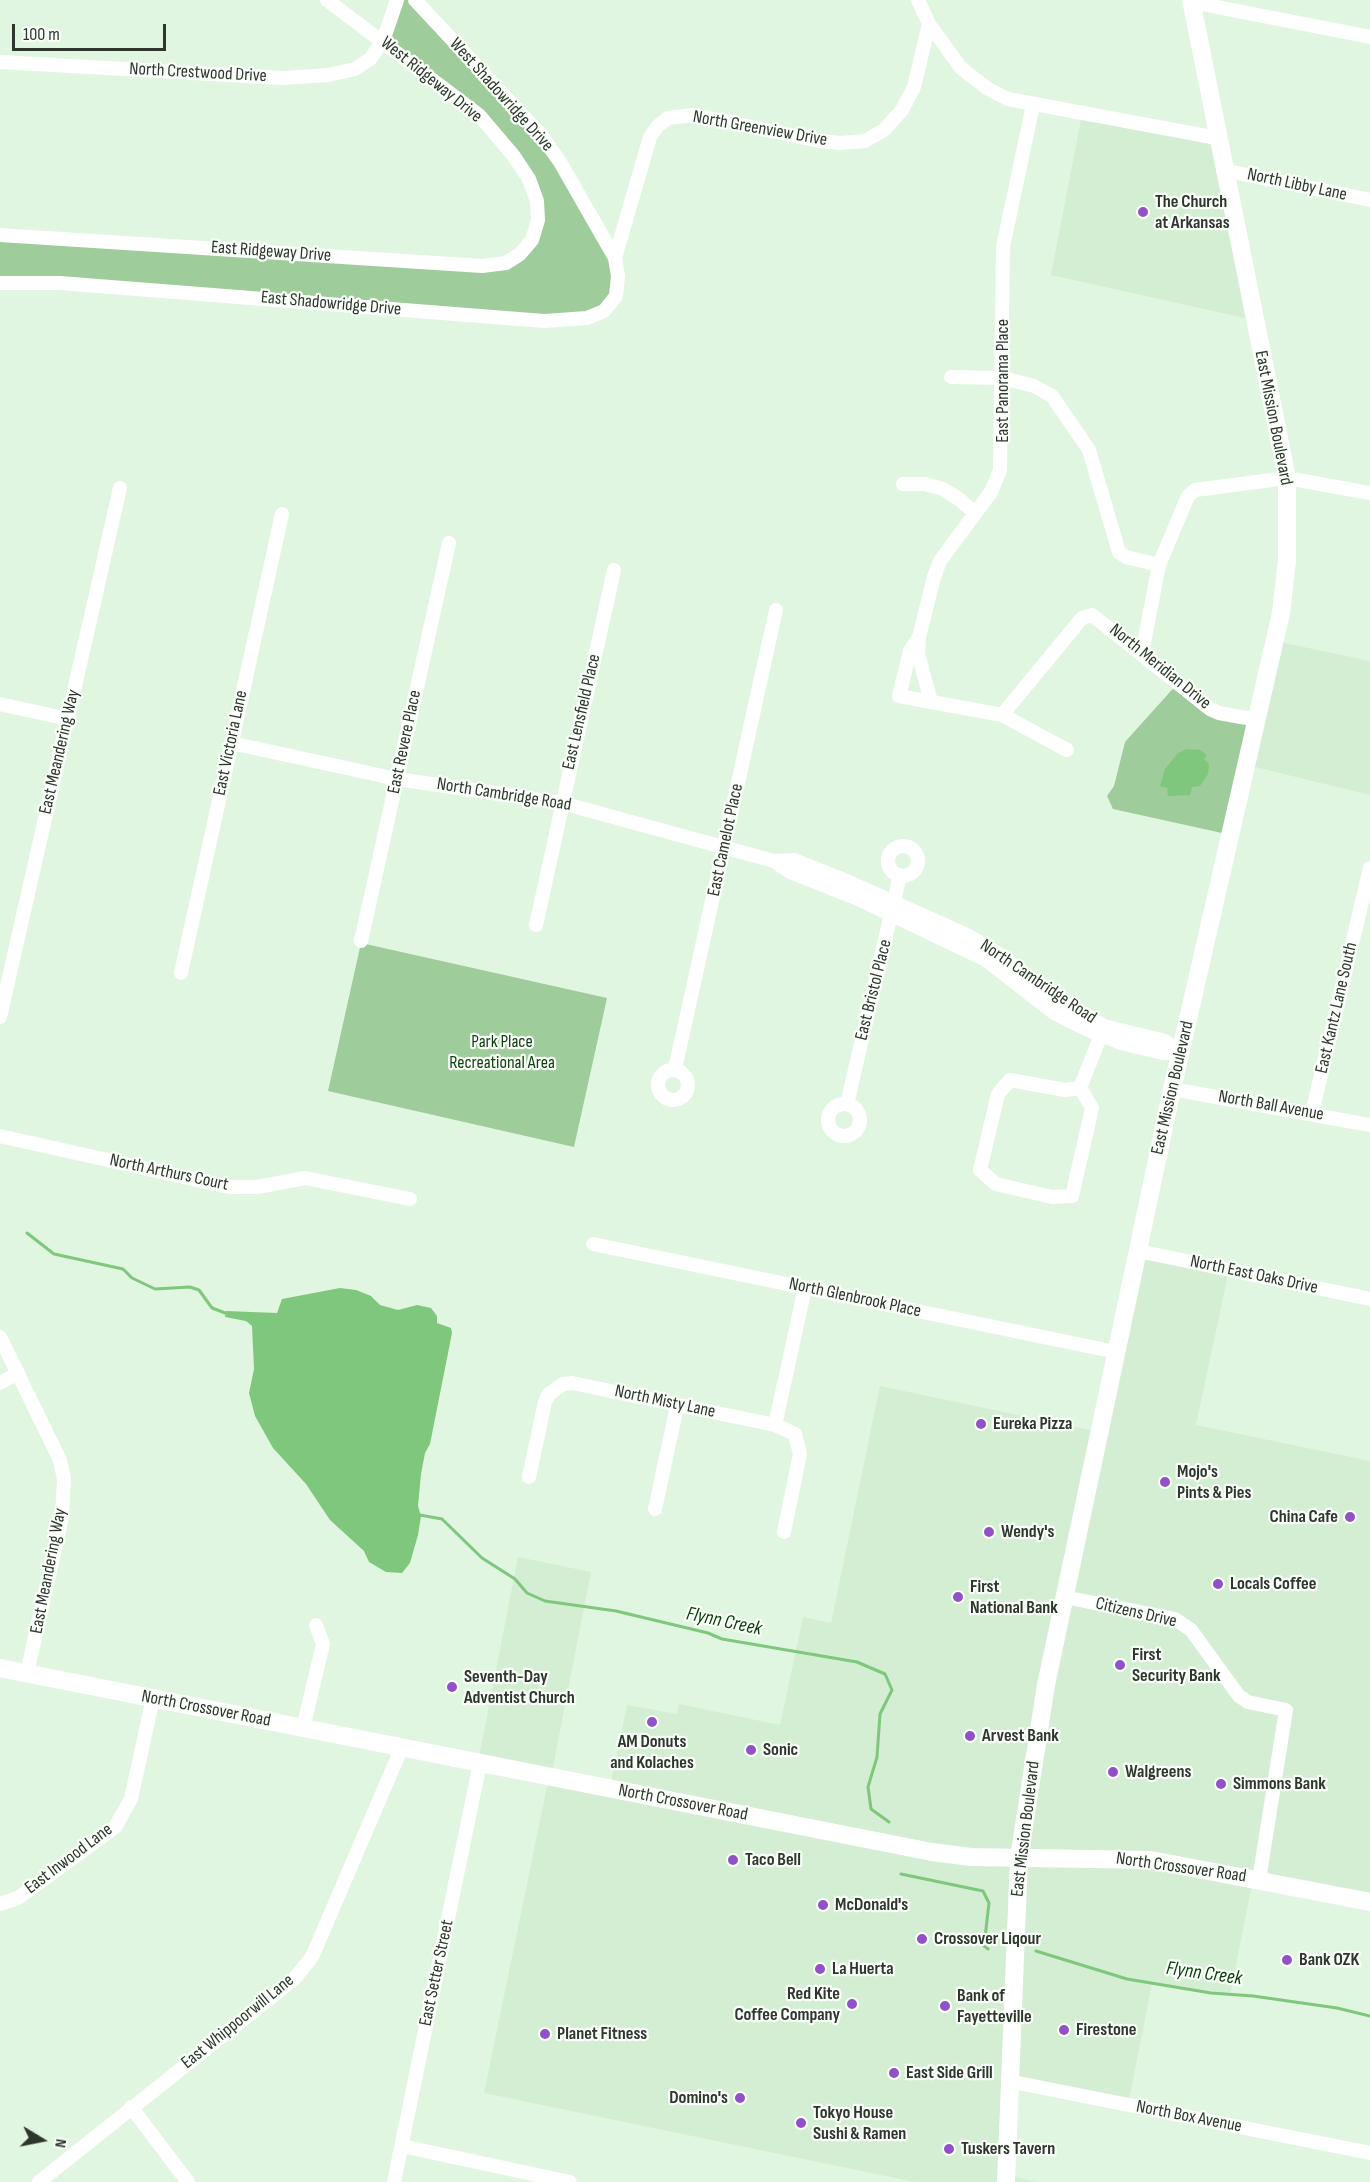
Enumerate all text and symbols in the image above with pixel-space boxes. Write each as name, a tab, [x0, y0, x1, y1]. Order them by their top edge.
scale bar	[15, 12, 170, 50]
text: 100 m	[23, 24, 60, 45]
street label: West Ridgeway Drive	[376, 32, 486, 128]
street label: West Shadowridge Drive	[444, 34, 558, 156]
street label: North Crestwood Drive	[129, 59, 267, 87]
street label: North Greenview Drive	[691, 107, 829, 151]
street label: North Libby Lane	[1245, 164, 1349, 206]
place label: The Church at Arkansas	[1155, 191, 1230, 234]
marker: The Church at Arkansas	[1136, 205, 1150, 219]
street label: East Ridgeway Drive	[210, 237, 332, 267]
street label: East Shadowridge Drive	[260, 287, 402, 321]
street label: East Panorama Place	[992, 319, 1014, 443]
street label: East Mission Boulevard	[1249, 349, 1297, 487]
street label: North Meridian Drive	[1105, 619, 1215, 715]
street label: East Lensfield Place	[558, 652, 606, 772]
street label: East Meandering Way	[35, 687, 85, 817]
street label: East Victoria Lane	[209, 688, 253, 798]
street label: East Revere Place	[383, 688, 427, 796]
street label: North Cambridge Road	[435, 774, 573, 816]
street label: East Camelot Place	[704, 782, 748, 898]
street label: North Cambridge Road	[976, 935, 1100, 1029]
street label: East Bristol Place	[851, 937, 897, 1043]
street label: East Kantz Lane South	[1311, 940, 1363, 1076]
street label: East Mission Boulevard	[1147, 1019, 1199, 1157]
park label: Park Place Recreational Area	[449, 1031, 555, 1074]
street label: North Ball Avenue	[1217, 1086, 1325, 1126]
street label: North Arthurs Court	[108, 1150, 230, 1196]
street label: North East Oaks Drive	[1188, 1251, 1320, 1299]
street label: North Glenbrook Place	[787, 1273, 923, 1323]
street label: North Misty Lane	[613, 1381, 717, 1423]
place label: Eureka Pizza	[993, 1413, 1072, 1435]
marker: Eureka Pizza	[974, 1417, 988, 1431]
place label: Mojo's Pints & Pies	[1177, 1461, 1251, 1504]
marker: Mojo's Pints & Pies	[1158, 1475, 1172, 1489]
street label: East Meandering Way	[26, 1506, 72, 1636]
place label: China Cafe	[1269, 1506, 1338, 1528]
marker: China Cafe	[1343, 1510, 1357, 1524]
place label: Wendy's	[1001, 1521, 1054, 1543]
marker: Wendy's	[982, 1525, 996, 1539]
place label: Locals Coffee	[1230, 1573, 1316, 1595]
place label: First National Bank	[970, 1576, 1058, 1618]
marker: Locals Coffee	[1211, 1577, 1225, 1591]
marker: First National Bank	[951, 1590, 965, 1604]
street label: Citizens Drive	[1093, 1593, 1179, 1633]
water label: Flynn Creek	[684, 1602, 764, 1642]
place label: First Security Bank	[1132, 1644, 1220, 1686]
marker: First Security Bank	[1113, 1658, 1127, 1672]
place label: Seventh-Day Adventist Church	[464, 1666, 575, 1708]
marker: Seventh-Day Adventist Church	[445, 1680, 459, 1694]
street label: North Crossover Road	[140, 1686, 272, 1732]
marker: AM Donuts and Kolaches	[645, 1715, 659, 1729]
place label: Arvest Bank	[982, 1725, 1059, 1747]
marker: Arvest Bank	[963, 1729, 977, 1743]
place label: AM Donuts and Kolaches	[610, 1731, 694, 1774]
place label: Sonic	[763, 1739, 798, 1761]
marker: Sonic	[744, 1743, 758, 1757]
street label: East Mission Boulevard	[1007, 1760, 1045, 1898]
place label: Walgreens	[1125, 1761, 1191, 1783]
marker: Walgreens	[1106, 1765, 1120, 1779]
place label: Simmons Bank	[1233, 1773, 1326, 1795]
marker: Simmons Bank	[1214, 1777, 1228, 1791]
street label: North Crossover Road	[617, 1780, 749, 1826]
street label: East Inwood Lane	[21, 1819, 117, 1899]
street label: North Crossover Road	[1115, 1848, 1247, 1888]
place label: Taco Bell	[745, 1849, 801, 1871]
marker: Taco Bell	[726, 1853, 740, 1867]
place label: McDonald's	[835, 1894, 908, 1916]
marker: McDonald's	[816, 1898, 830, 1912]
street label: East Setter Street	[415, 1918, 459, 2028]
place label: Crossover Liqour	[934, 1928, 1041, 1950]
marker: Crossover Liqour	[915, 1932, 929, 1946]
place label: Bank OZK	[1299, 1949, 1359, 1971]
marker: Bank OZK	[1280, 1953, 1294, 1967]
water label: Flynn Creek	[1165, 1957, 1243, 1991]
place label: La Huerta	[832, 1958, 894, 1980]
marker: La Huerta	[813, 1962, 827, 1976]
street label: East Whippoorwill Lane	[177, 1970, 299, 2074]
place label: Red Kite Coffee Company	[734, 1983, 840, 2026]
place label: Bank of Fayetteville	[957, 1985, 1032, 2028]
marker: Red Kite Coffee Company	[845, 1997, 859, 2011]
marker: Bank of Fayetteville	[938, 1999, 952, 2013]
place label: Firestone	[1076, 2019, 1137, 2041]
place label: Planet Fitness	[557, 2023, 647, 2045]
marker: Firestone	[1057, 2023, 1071, 2037]
marker: Planet Fitness	[538, 2027, 552, 2041]
place label: East Side Grill	[906, 2062, 993, 2084]
marker: East Side Grill	[887, 2066, 901, 2080]
place label: Domino's	[669, 2087, 728, 2109]
marker: Domino's	[733, 2091, 747, 2105]
street label: North Box Avenue	[1134, 2096, 1244, 2138]
place label: Tokyo House Sushi & Ramen	[813, 2102, 906, 2144]
north arrow	[12, 2110, 72, 2170]
marker: Tokyo House Sushi & Ramen	[794, 2116, 808, 2130]
text: N	[50, 2137, 70, 2149]
place label: Tuskers Tavern	[961, 2138, 1055, 2160]
marker: Tuskers Tavern	[942, 2142, 956, 2156]

